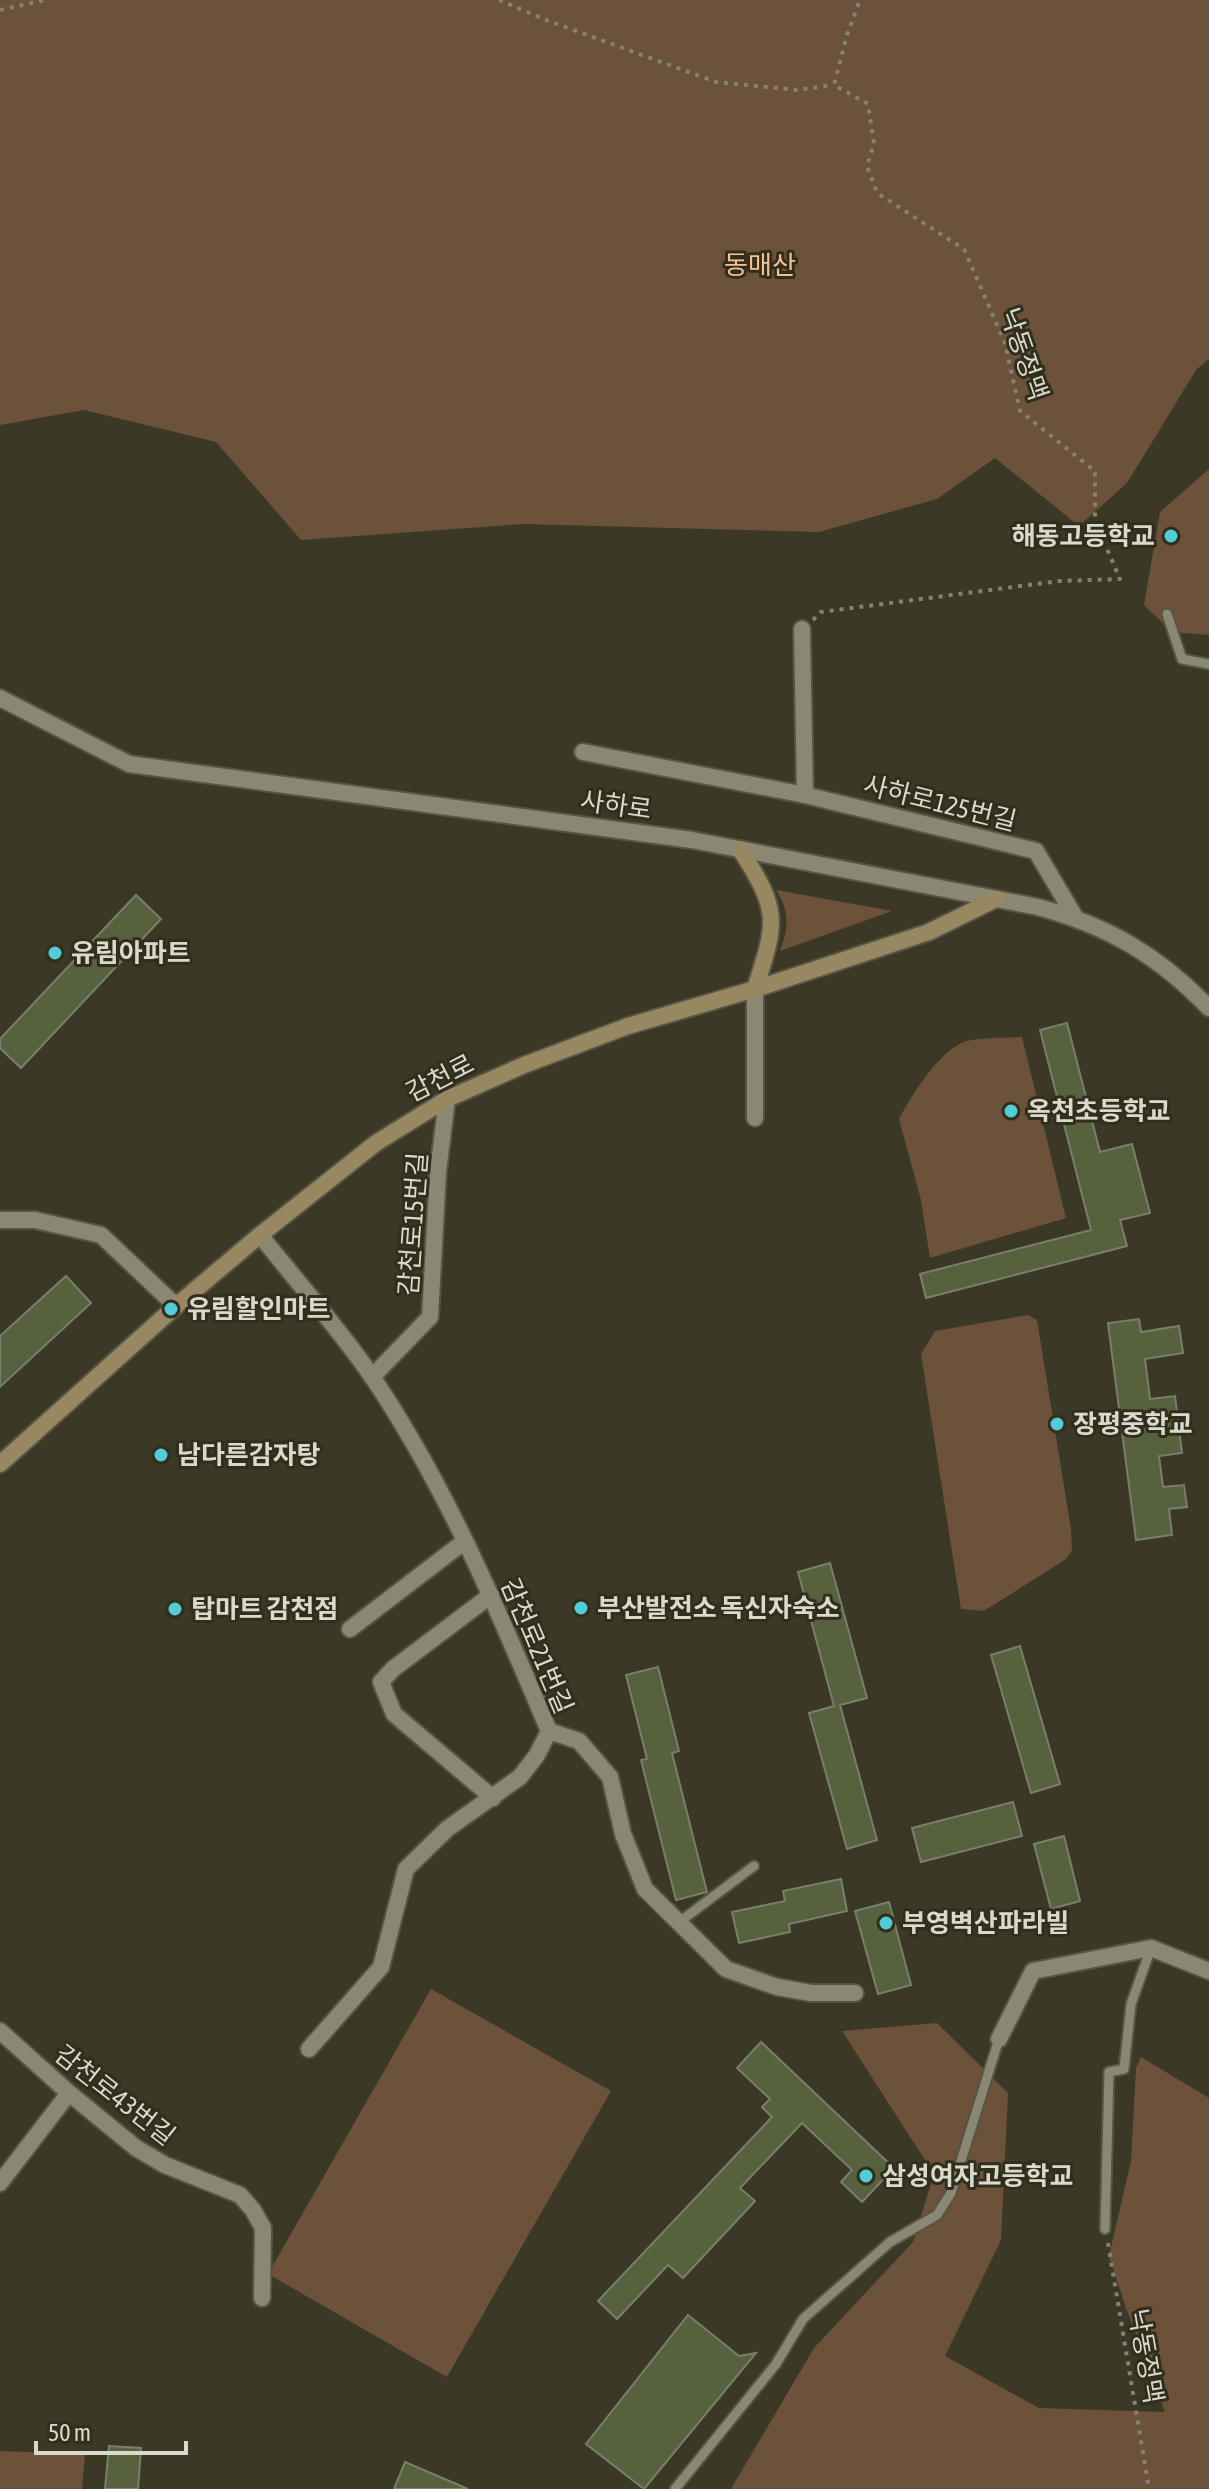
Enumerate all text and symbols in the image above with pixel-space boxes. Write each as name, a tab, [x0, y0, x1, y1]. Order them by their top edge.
park label: 동매산	[724, 250, 796, 280]
street label: 낙동정맥	[994, 304, 1054, 404]
place label: 해동고등학교	[1011, 521, 1155, 551]
marker: 해동고등학교	[1162, 527, 1180, 545]
street label: 사하로125번길	[861, 770, 1019, 836]
street label: 사하로	[578, 785, 654, 825]
place label: 유림아파트	[71, 938, 191, 968]
marker: 유림아파트	[46, 944, 64, 962]
street label: 감천로	[401, 1048, 479, 1108]
place label: 옥천초등학교	[1027, 1096, 1171, 1126]
marker: 옥천초등학교	[1002, 1102, 1020, 1120]
street label: 감천로15번길	[393, 1151, 433, 1297]
place label: 유림할인마트	[187, 1294, 331, 1324]
marker: 유림할인마트	[162, 1300, 180, 1318]
place label: 장평중학교	[1073, 1409, 1193, 1439]
marker: 장평중학교	[1048, 1415, 1066, 1433]
place label: 남다른감자탕	[177, 1440, 321, 1470]
marker: 남다른감자탕	[152, 1446, 170, 1464]
street label: 감천로21번길	[495, 1574, 579, 1718]
place label: 부산발전소 독신자숙소	[597, 1593, 840, 1623]
place label: 탑마트 감천점	[191, 1594, 338, 1624]
marker: 부산발전소 독신자숙소	[572, 1599, 590, 1617]
marker: 탑마트 감천점	[166, 1600, 184, 1618]
place label: 부영벽산파라빌	[902, 1908, 1069, 1938]
marker: 부영벽산파라빌	[877, 1914, 895, 1932]
street label: 감천로43번길	[49, 2039, 181, 2151]
place label: 삼성여자고등학교	[882, 2161, 1073, 2191]
marker: 삼성여자고등학교	[857, 2167, 875, 2185]
street label: 낙동정맥	[1123, 2306, 1169, 2406]
scale bar	[36, 2405, 186, 2455]
text: 50 m	[48, 2419, 91, 2446]

